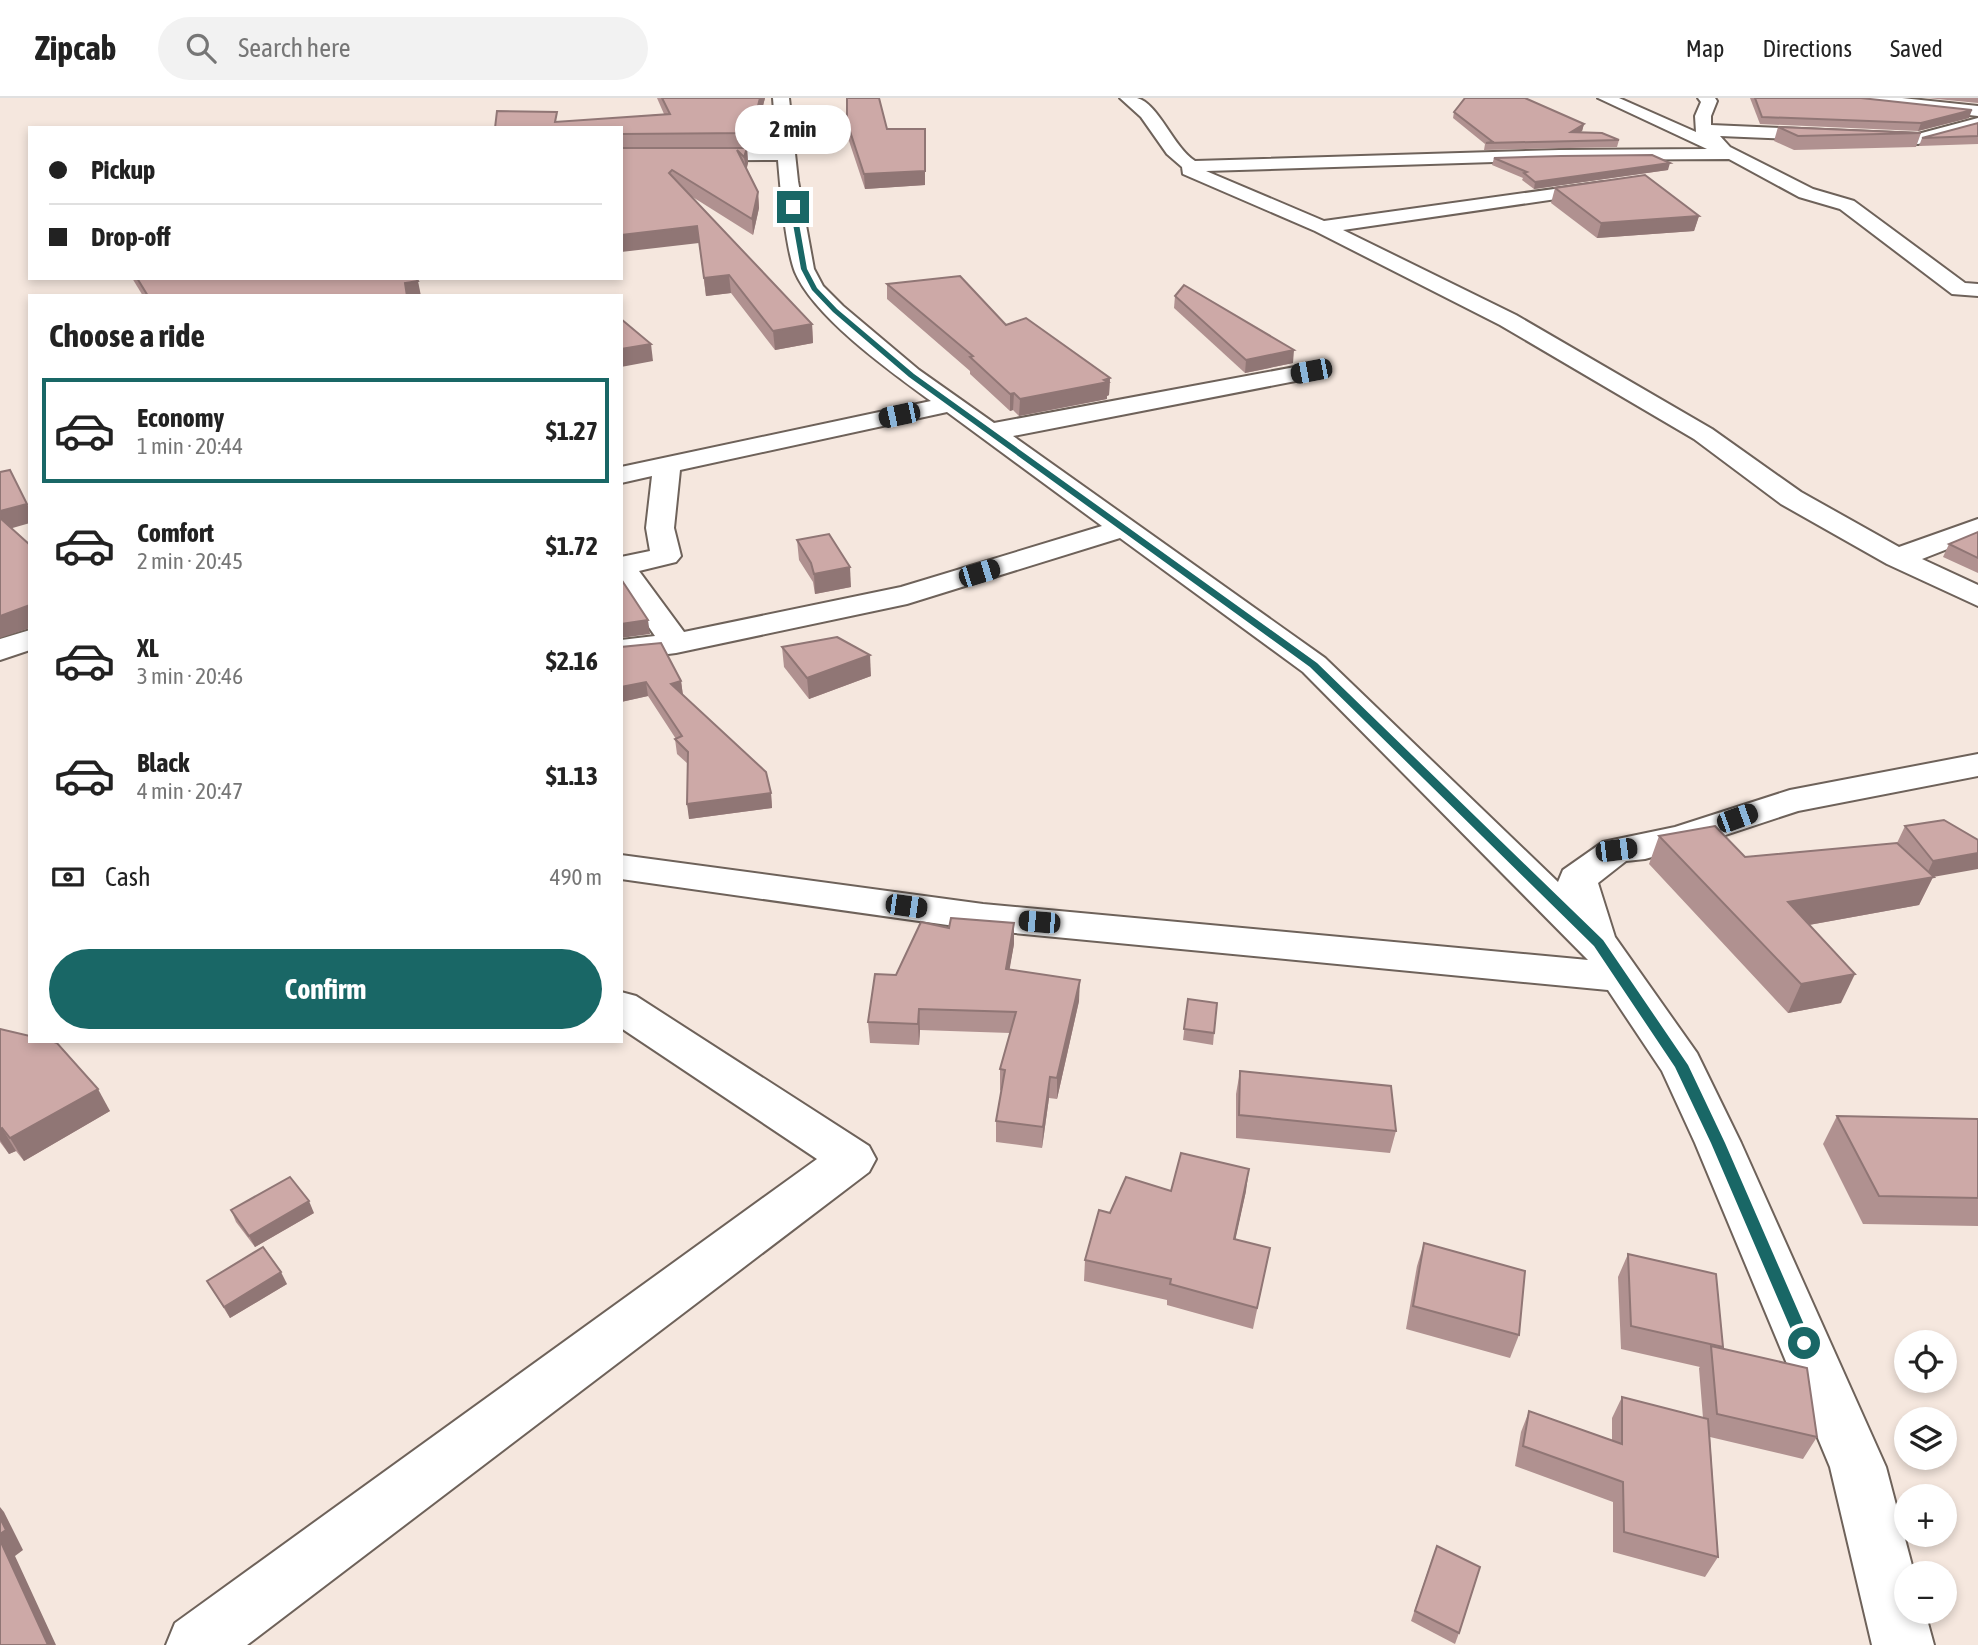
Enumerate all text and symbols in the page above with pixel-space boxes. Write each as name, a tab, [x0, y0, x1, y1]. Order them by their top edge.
search box	[158, 17, 648, 80]
text: Zipcab	[35, 29, 116, 67]
icon: search	[182, 29, 220, 67]
text: Search here	[238, 33, 350, 63]
text: Map	[1686, 35, 1724, 62]
text: Directions	[1762, 35, 1852, 62]
text: Saved	[1890, 35, 1943, 62]
callout: 2 min	[735, 105, 851, 154]
text: 2 min	[770, 116, 816, 142]
text: Pickup	[91, 155, 155, 185]
route end	[777, 191, 809, 223]
text: Drop-off	[91, 222, 171, 252]
text: Choose a ride	[49, 317, 205, 354]
car	[1289, 357, 1334, 385]
icon: car	[53, 399, 116, 462]
car	[877, 400, 922, 430]
text: Economy	[137, 403, 224, 433]
text: $1.27	[546, 416, 598, 446]
text: 1 min · 20:44	[137, 433, 243, 459]
icon: car	[53, 514, 116, 577]
text: Comfort	[137, 518, 214, 548]
text: $1.72	[546, 531, 598, 561]
text: 2 min · 20:45	[137, 548, 243, 574]
car	[956, 557, 1003, 589]
icon: car	[53, 629, 116, 692]
text: XL	[137, 633, 159, 663]
text: $2.16	[546, 646, 598, 676]
text: 3 min · 20:46	[137, 663, 243, 689]
icon: car	[53, 744, 116, 807]
text: Black	[137, 748, 189, 778]
text: $1.13	[546, 761, 598, 791]
text: 4 min · 20:47	[137, 778, 243, 804]
car	[1714, 801, 1761, 835]
car	[1594, 837, 1639, 863]
icon: cash	[49, 858, 87, 896]
text: Cash	[105, 862, 151, 892]
text: 490 m	[550, 864, 602, 890]
car	[884, 893, 929, 919]
car	[1018, 910, 1061, 934]
button: Confirm	[49, 949, 602, 1029]
route start	[1788, 1327, 1820, 1359]
map controls	[1894, 1330, 1957, 1624]
button: locate	[1894, 1330, 1957, 1393]
button: layers	[1894, 1407, 1957, 1470]
button: +	[1894, 1484, 1957, 1547]
button: −	[1894, 1561, 1957, 1624]

